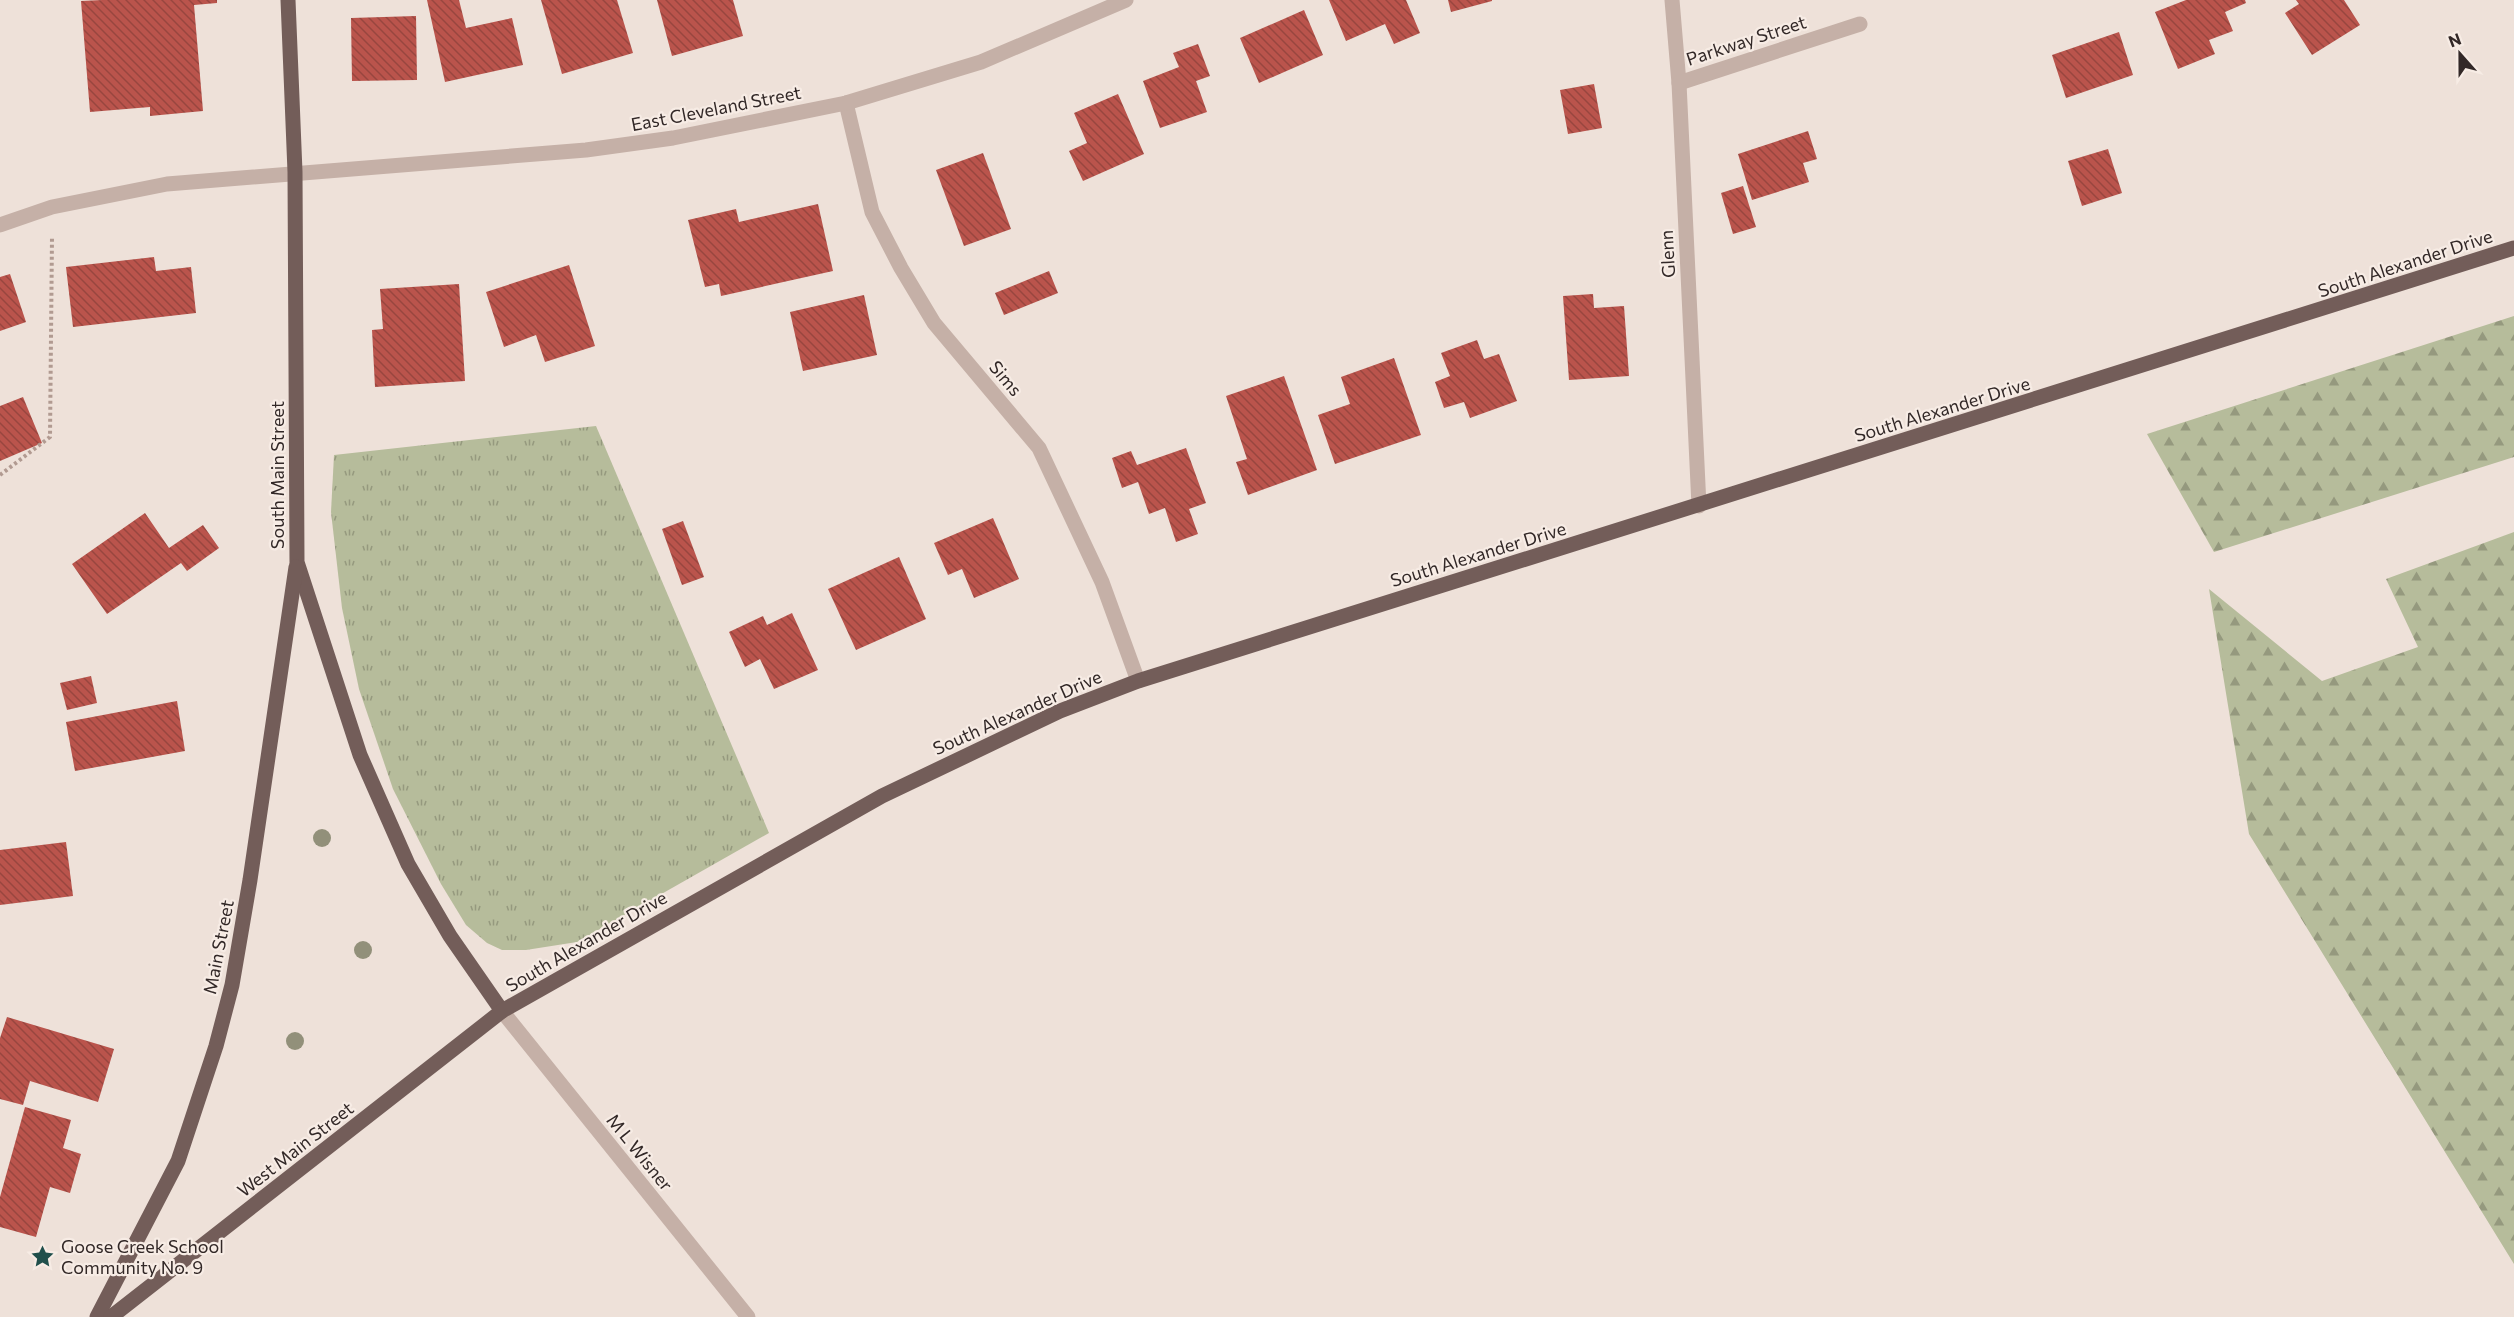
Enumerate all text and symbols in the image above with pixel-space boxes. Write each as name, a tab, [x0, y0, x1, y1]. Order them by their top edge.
street label: Parkway Street	[1683, 10, 1809, 70]
north arrow	[2430, 24, 2490, 84]
text: N	[2445, 29, 2463, 51]
street label: East Cleveland Street	[629, 81, 803, 135]
street label: South Alexander Drive	[2315, 224, 2495, 302]
street label: Glenn	[1655, 230, 1679, 278]
street label: Sims	[985, 356, 1027, 400]
street label: South Alexander Drive	[1852, 372, 2032, 446]
street label: South Main Street	[266, 401, 288, 549]
street label: South Alexander Drive	[1388, 517, 1568, 591]
street label: South Alexander Drive	[929, 665, 1105, 759]
street label: South Alexander Drive	[502, 886, 670, 996]
street label: Main Street	[198, 898, 238, 996]
street label: West Main Street	[233, 1097, 357, 1201]
street label: M L Wisner	[602, 1109, 678, 1195]
place label: Goose Creek School Community No. 9	[61, 1235, 224, 1278]
place icon: Goose Creek School Community No. 9	[30, 1243, 56, 1269]

